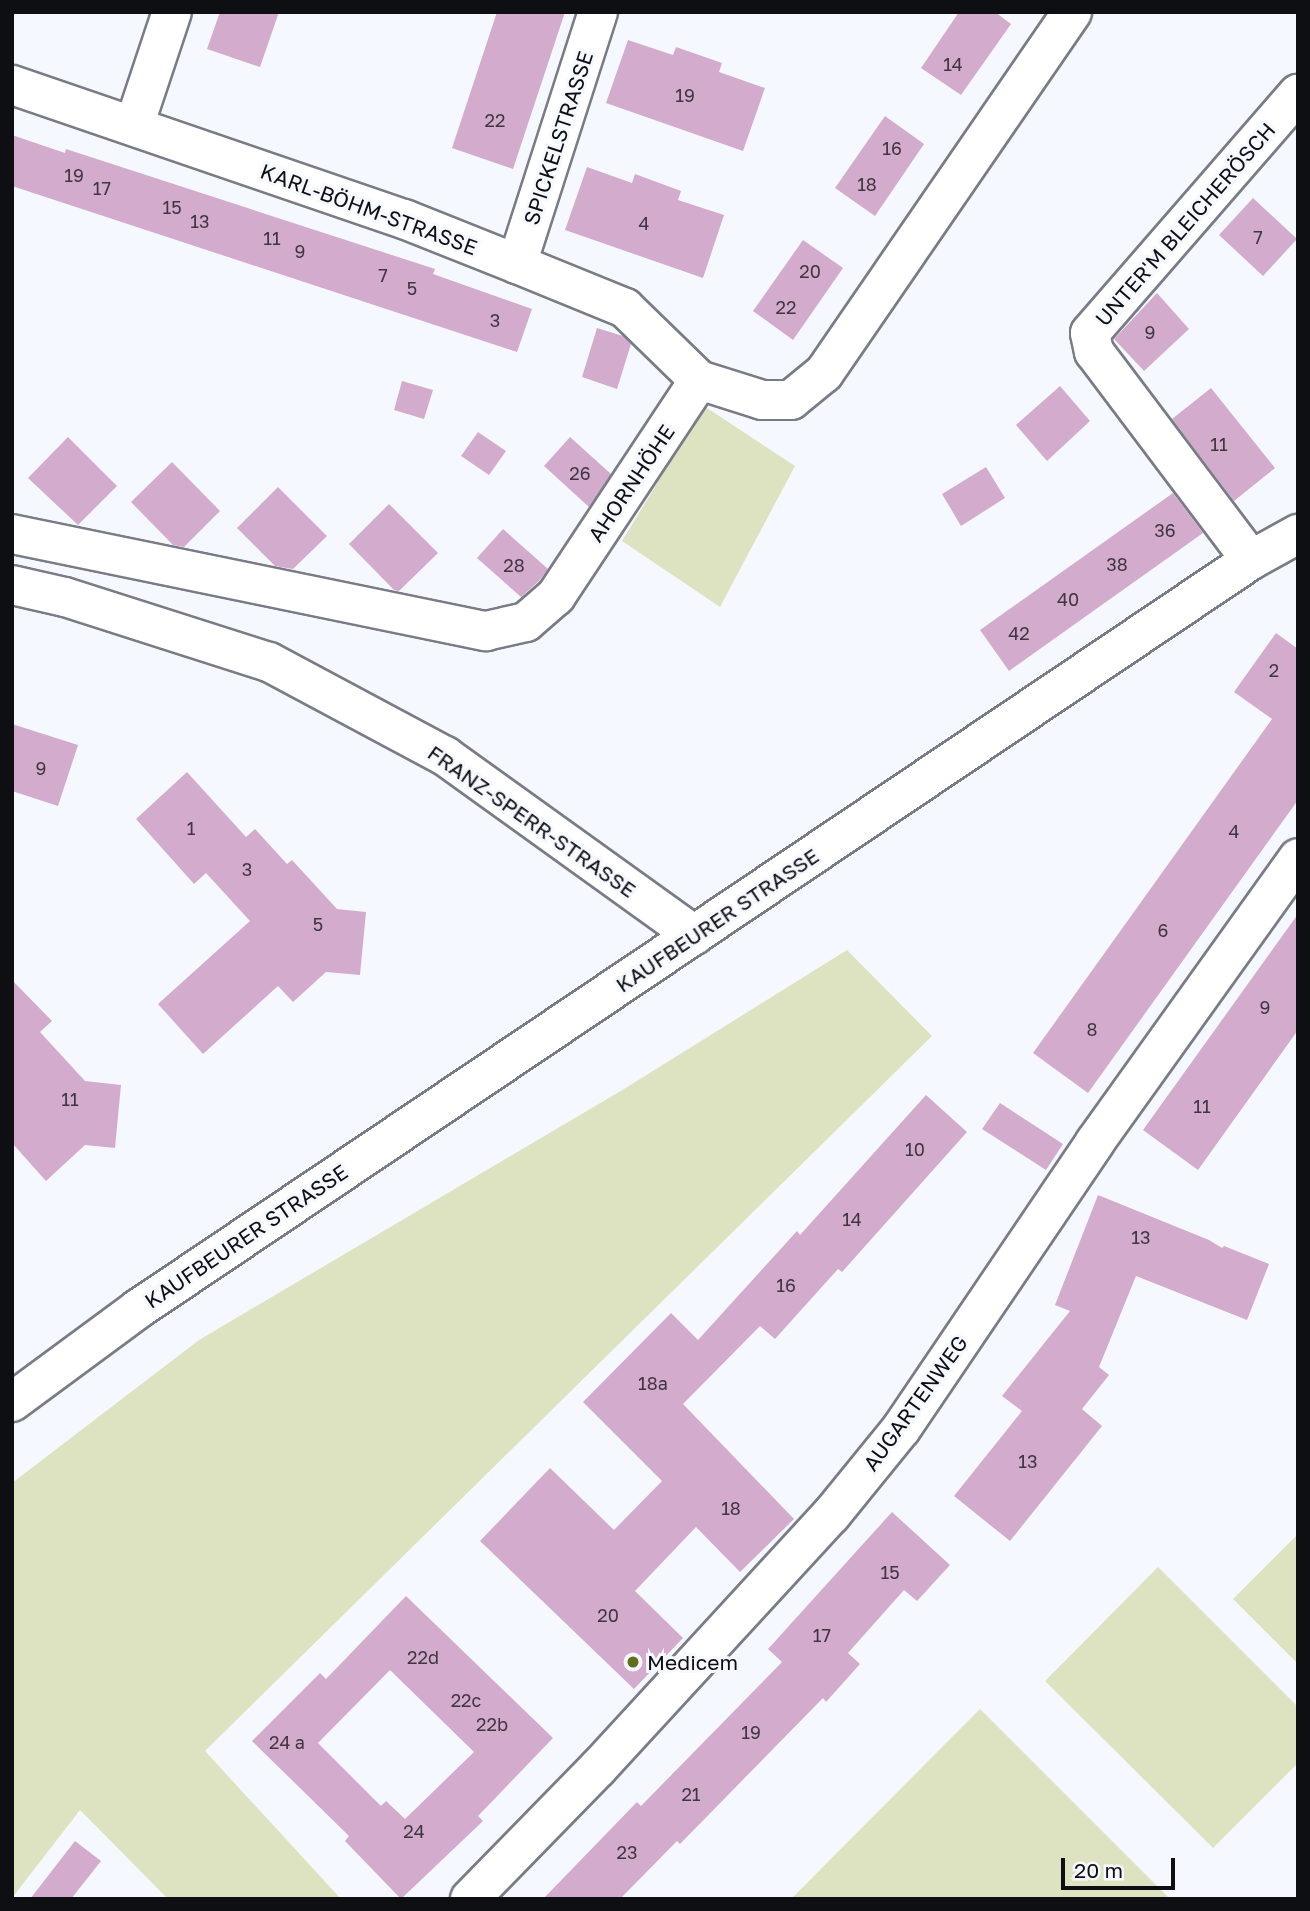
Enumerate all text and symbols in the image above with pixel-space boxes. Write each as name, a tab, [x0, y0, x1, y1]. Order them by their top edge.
street label: SPICKELSTRASSE	[518, 48, 598, 228]
house number: 14	[943, 53, 963, 75]
house number: 19	[675, 84, 695, 106]
house number: 22	[485, 109, 505, 131]
street label: UNTER'M BLEICHERÖSCH	[1090, 117, 1280, 331]
house number: 16	[882, 137, 902, 159]
street label: KARL-BÖHM-STRASSE	[257, 158, 481, 260]
house number: 19	[64, 164, 84, 186]
house number: 18	[857, 173, 877, 195]
house number: 17	[93, 177, 111, 199]
house number: 15	[162, 196, 182, 218]
house number: 13	[190, 210, 210, 232]
house number: 4	[639, 212, 649, 234]
house number: 7	[1253, 226, 1263, 248]
house number: 11	[263, 227, 281, 249]
house number: 9	[295, 240, 305, 262]
house number: 20	[799, 260, 821, 282]
house number: 7	[378, 264, 388, 286]
house number: 5	[407, 277, 417, 299]
house number: 22	[776, 296, 796, 318]
house number: 3	[490, 309, 500, 331]
house number: 9	[1145, 321, 1155, 343]
street label: AHORNHÖHE	[583, 420, 679, 546]
house number: 11	[1210, 433, 1228, 455]
house number: 26	[569, 462, 591, 484]
house number: 36	[1154, 519, 1176, 541]
house number: 38	[1106, 553, 1128, 575]
house number: 28	[503, 554, 525, 576]
house number: 40	[1057, 588, 1079, 610]
house number: 42	[1008, 622, 1030, 644]
house number: 2	[1269, 659, 1279, 681]
street label: FRANZ-SPERR-STRASSE	[423, 740, 641, 902]
house number: 9	[36, 757, 46, 779]
house number: 1	[187, 817, 195, 839]
house number: 4	[1229, 820, 1239, 842]
street label: KAUFBEURER STRASSE	[611, 843, 823, 997]
house number: 3	[242, 858, 252, 880]
house number: 5	[313, 913, 323, 935]
house number: 6	[1158, 919, 1168, 941]
house number: 9	[1260, 996, 1270, 1018]
house number: 8	[1087, 1018, 1097, 1040]
house number: 11	[61, 1088, 79, 1110]
house number: 11	[1193, 1095, 1211, 1117]
house number: 10	[905, 1138, 925, 1160]
street label: KAUFBEURER STRASSE	[140, 1159, 352, 1313]
house number: 14	[842, 1208, 862, 1230]
house number: 13	[1131, 1226, 1151, 1248]
house number: 16	[776, 1274, 796, 1296]
street label: AUGARTENWEG	[858, 1331, 972, 1475]
house number: 18a	[638, 1372, 668, 1394]
house number: 13	[1018, 1450, 1038, 1472]
house number: 18	[721, 1497, 741, 1519]
house number: 15	[880, 1561, 900, 1583]
house number: 20	[597, 1604, 619, 1626]
house number: 17	[813, 1624, 831, 1646]
house number: 22d	[407, 1646, 439, 1668]
place label: Medicem	[647, 1649, 738, 1675]
marker: Medicem	[625, 1654, 641, 1670]
house number: 22c	[451, 1689, 481, 1711]
house number: 22b	[476, 1713, 508, 1735]
house number: 19	[741, 1721, 761, 1743]
house number: 24 a	[269, 1731, 305, 1753]
house number: 21	[681, 1783, 701, 1805]
house number: 24	[403, 1820, 425, 1842]
house number: 23	[617, 1841, 637, 1863]
scale bar	[1065, 1844, 1179, 1888]
text: 20 m	[1074, 1857, 1123, 1883]

